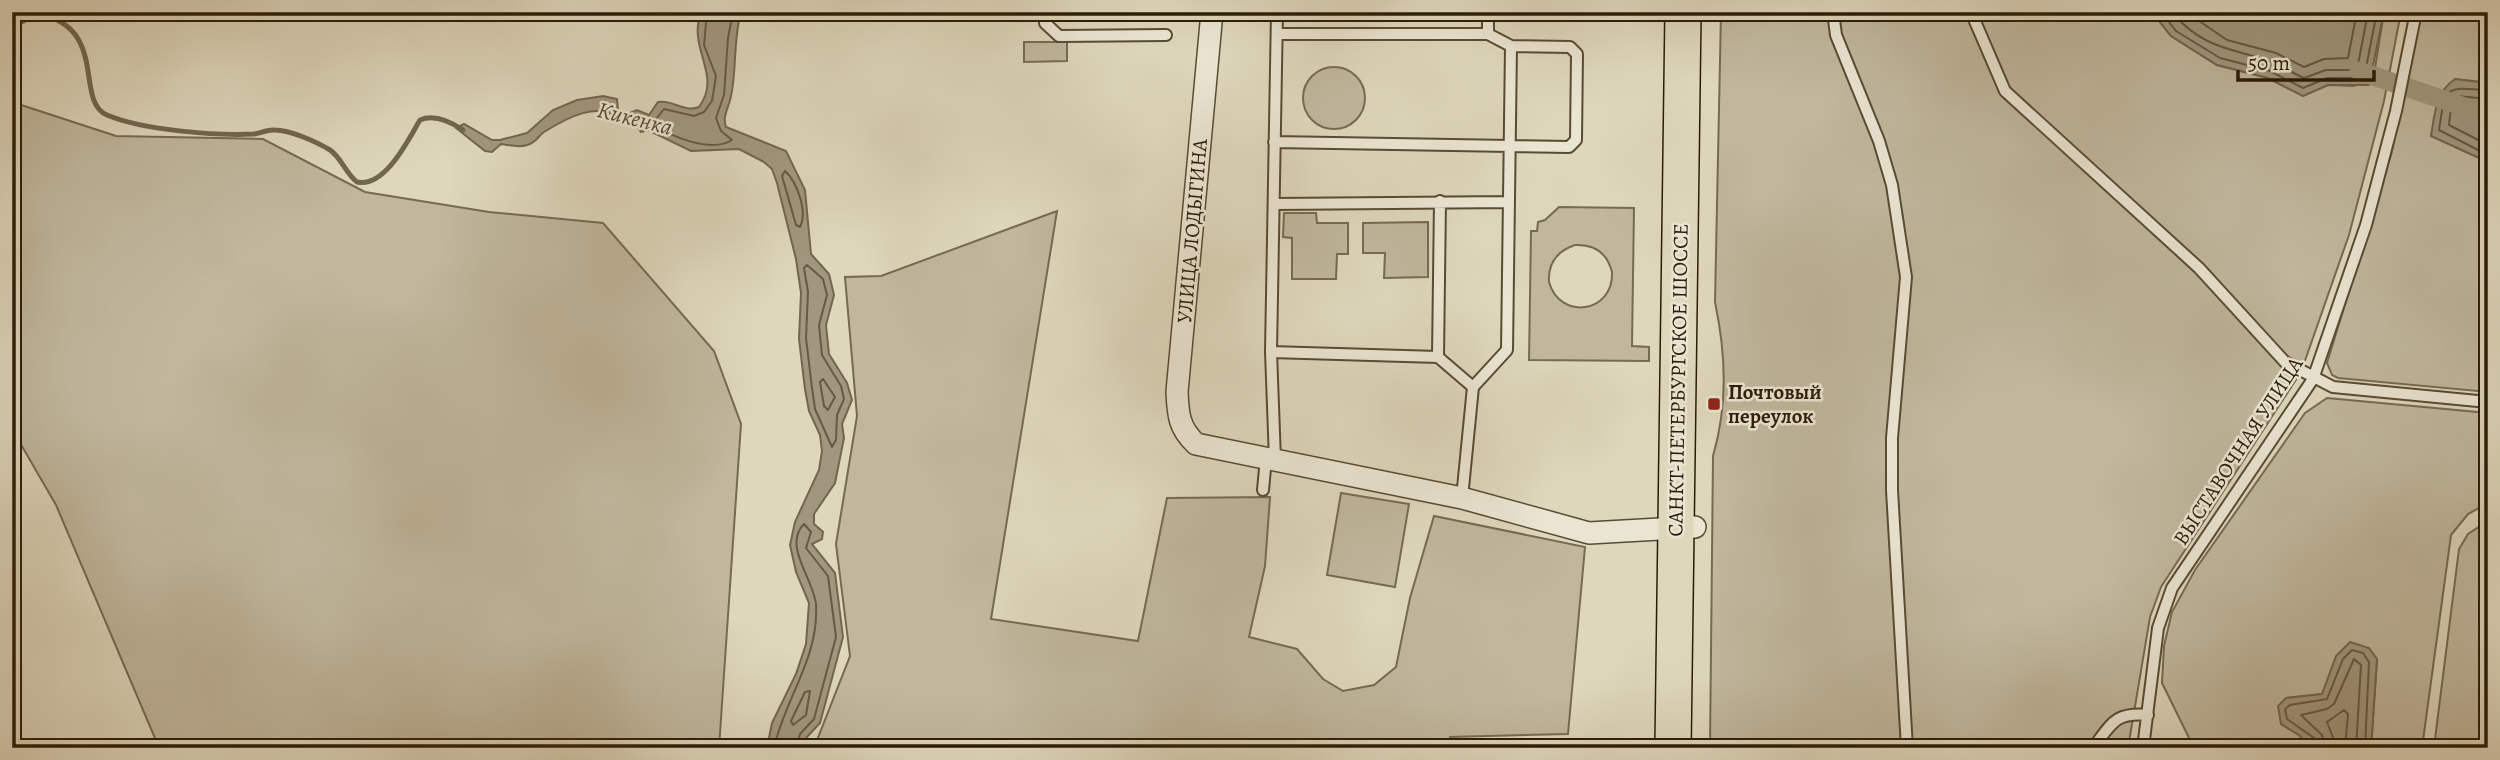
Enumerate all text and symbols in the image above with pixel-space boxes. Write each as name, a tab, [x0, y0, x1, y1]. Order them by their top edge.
scale bar	[2238, 38, 2374, 82]
text: 50 m	[2248, 49, 2290, 77]
water label: Кикенка	[594, 94, 676, 143]
street label: УЛИЦА ЛОДЫГИНА	[1170, 137, 1214, 324]
street label: САНКТ-ПЕТЕРБУРГСКОЕ ШОССЕ	[1661, 223, 1695, 537]
street label: ВЫСТАВОЧНАЯ УЛИЦА	[2167, 351, 2310, 551]
place label: Почтовый переулок	[1728, 378, 1822, 430]
marker: Почтовый переулок	[1706, 396, 1722, 412]

